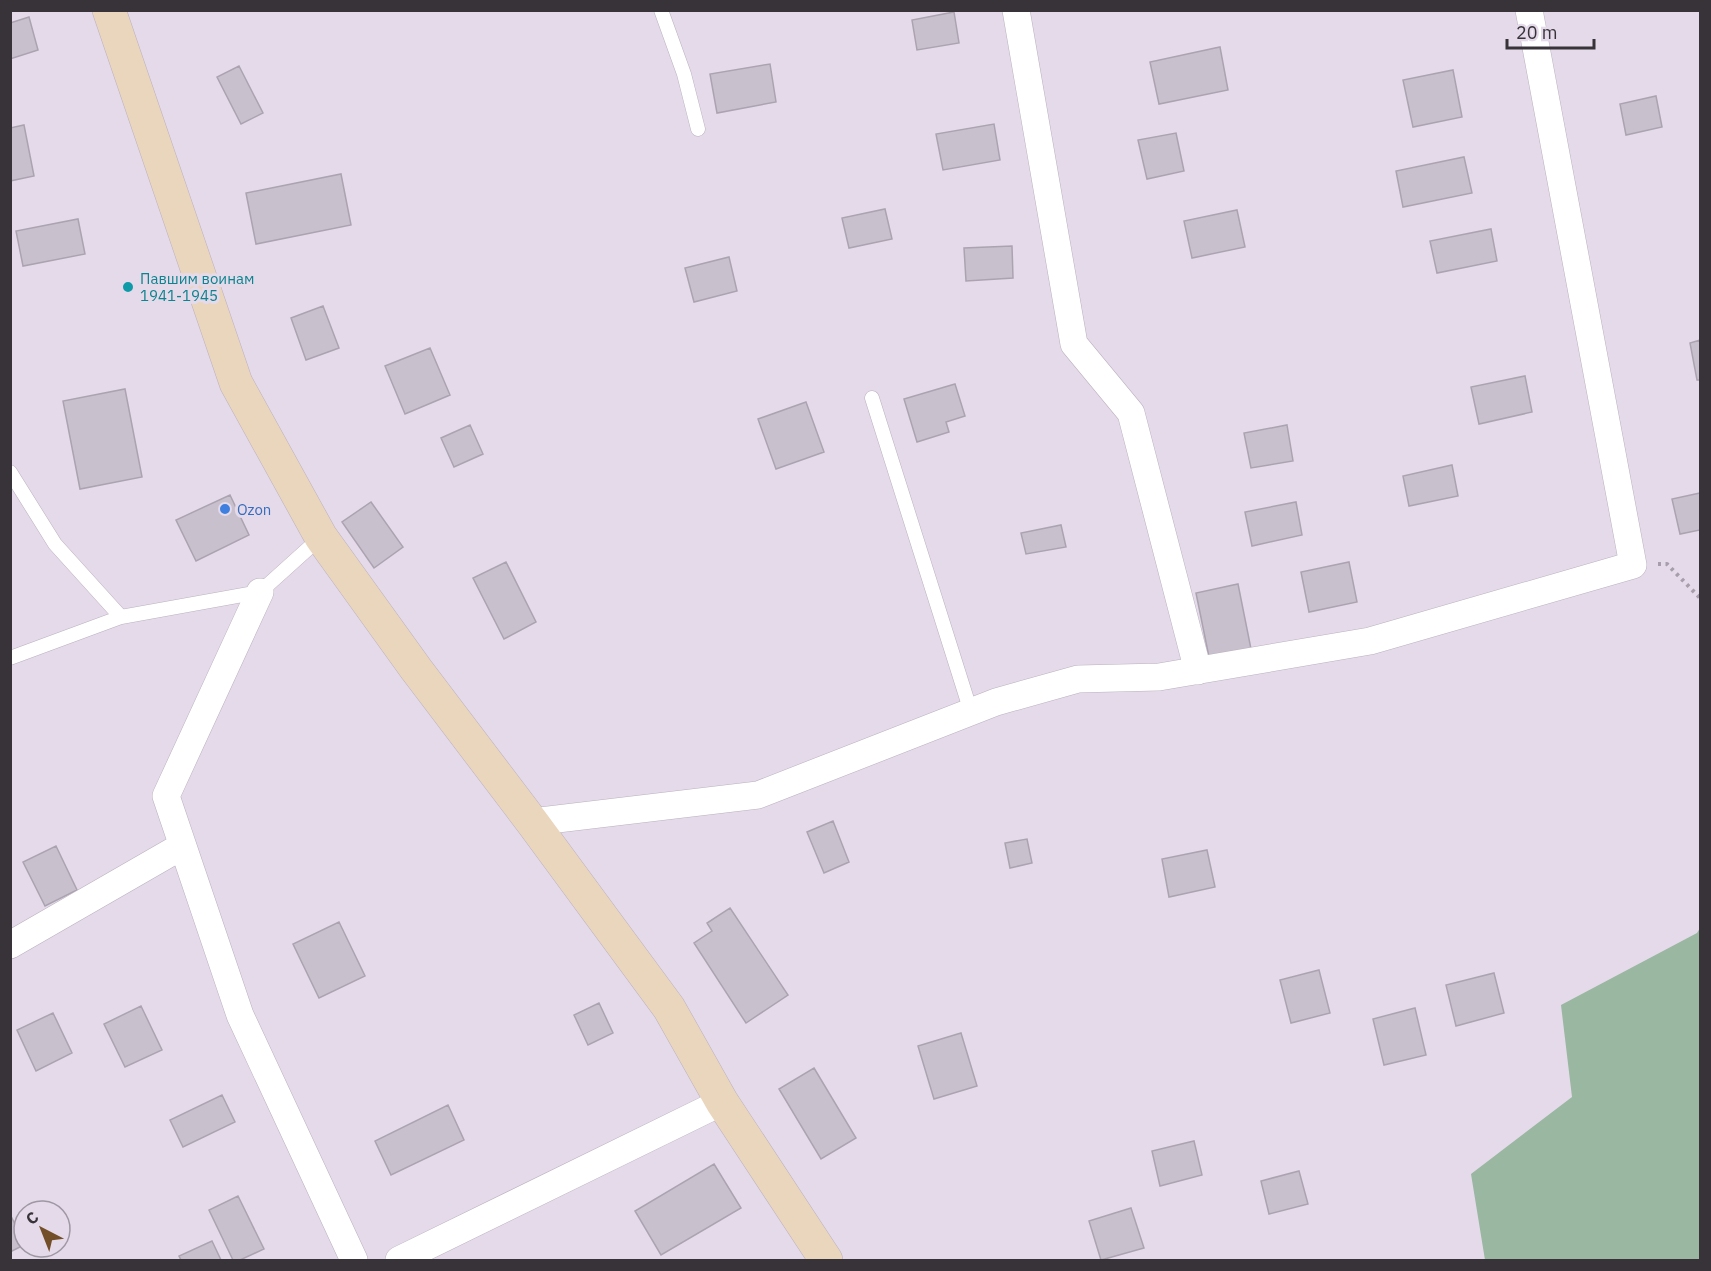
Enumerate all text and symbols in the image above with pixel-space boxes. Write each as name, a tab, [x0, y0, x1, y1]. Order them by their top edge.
scale bar	[1507, 12, 1594, 50]
text: 20 m	[1516, 21, 1558, 44]
place label: Павшим воинам 1941-1945	[140, 269, 254, 305]
marker: Павшим воинам 1941-1945	[121, 280, 135, 294]
place label: Ozon	[237, 500, 271, 519]
marker: Ozon	[218, 502, 232, 516]
north arrow	[12, 1199, 72, 1259]
text: С	[21, 1207, 43, 1229]

